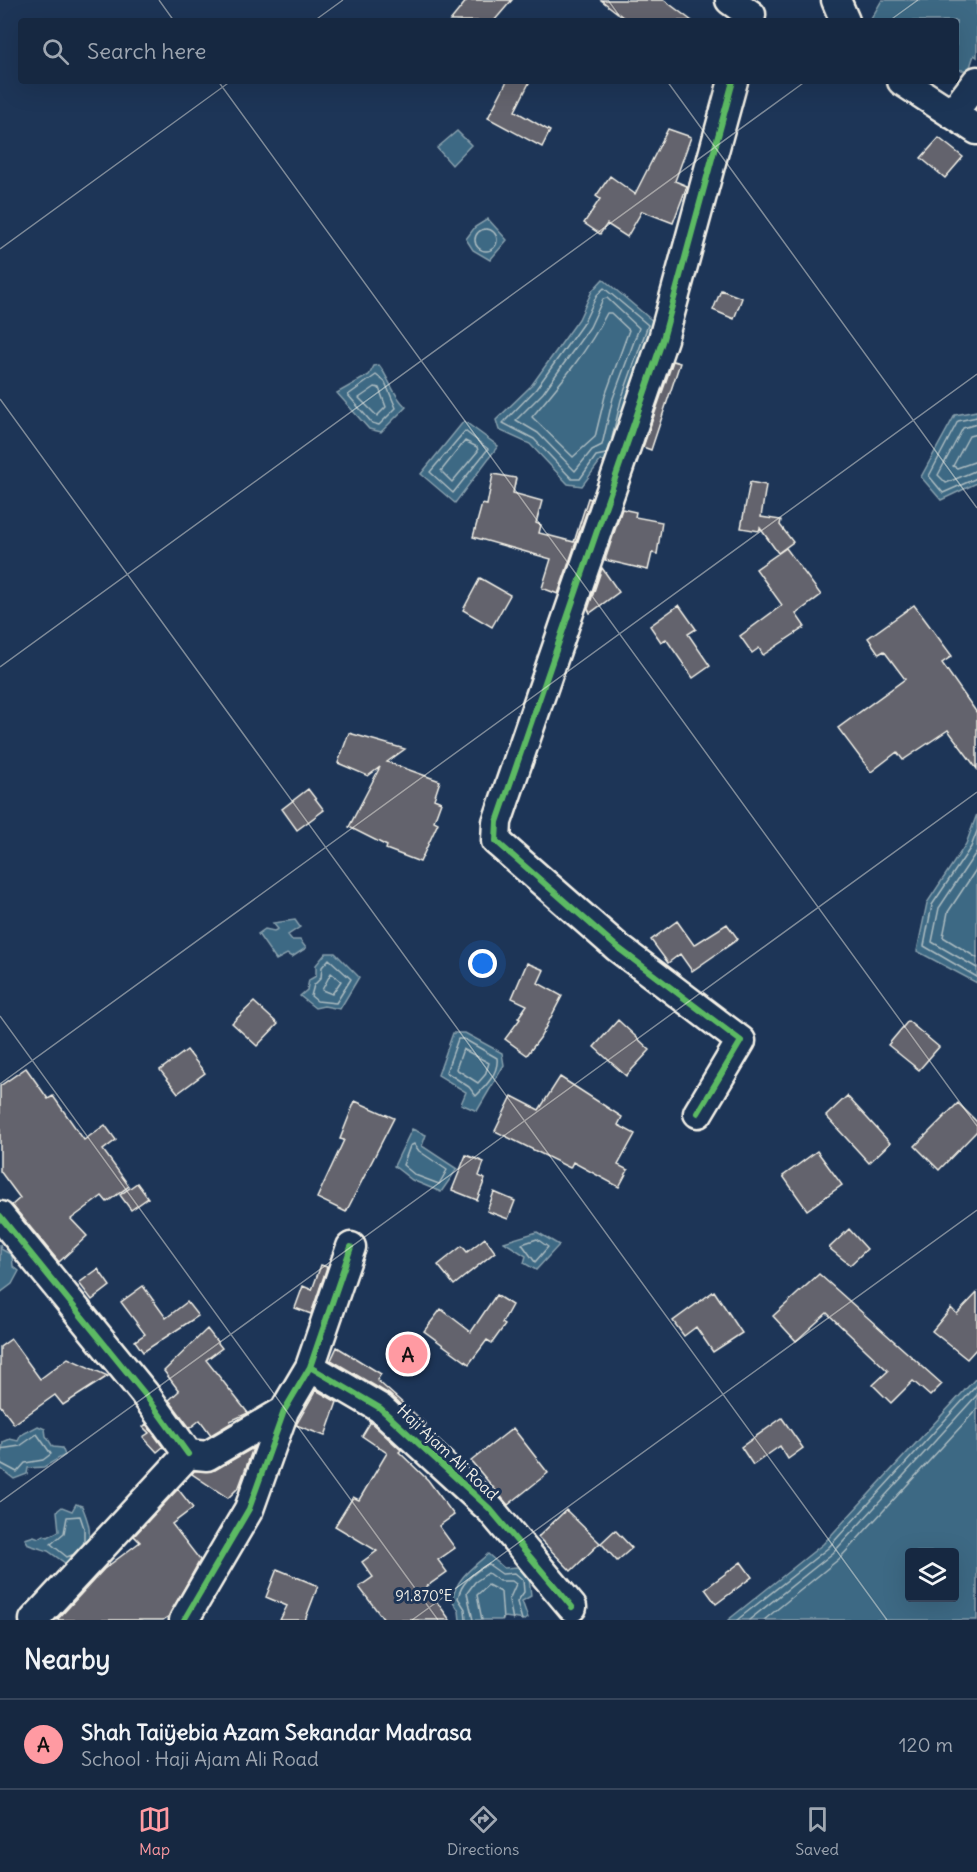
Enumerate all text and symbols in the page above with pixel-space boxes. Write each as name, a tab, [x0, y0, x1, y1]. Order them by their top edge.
search box	[18, 18, 959, 84]
icon: search	[39, 35, 72, 68]
text: Search here	[87, 37, 206, 65]
your location	[468, 949, 497, 978]
pin: A	[388, 1332, 428, 1376]
street label: Haji Ajam Ali Road	[393, 1400, 503, 1504]
map controls	[905, 1548, 959, 1602]
button: layers	[905, 1548, 959, 1602]
text: 91.870°E	[395, 1586, 453, 1605]
text: Nearby	[24, 1643, 110, 1676]
text: Shah Taiÿebia Azam Sekandar Madrasa	[81, 1718, 472, 1746]
text: A	[37, 1732, 50, 1757]
text: 120 m	[899, 1732, 953, 1757]
text: School · Haji Ajam Ali Road	[81, 1746, 319, 1771]
tab: Map	[138, 1803, 171, 1859]
tab: Directions	[447, 1803, 519, 1859]
tab: Saved	[795, 1803, 839, 1859]

